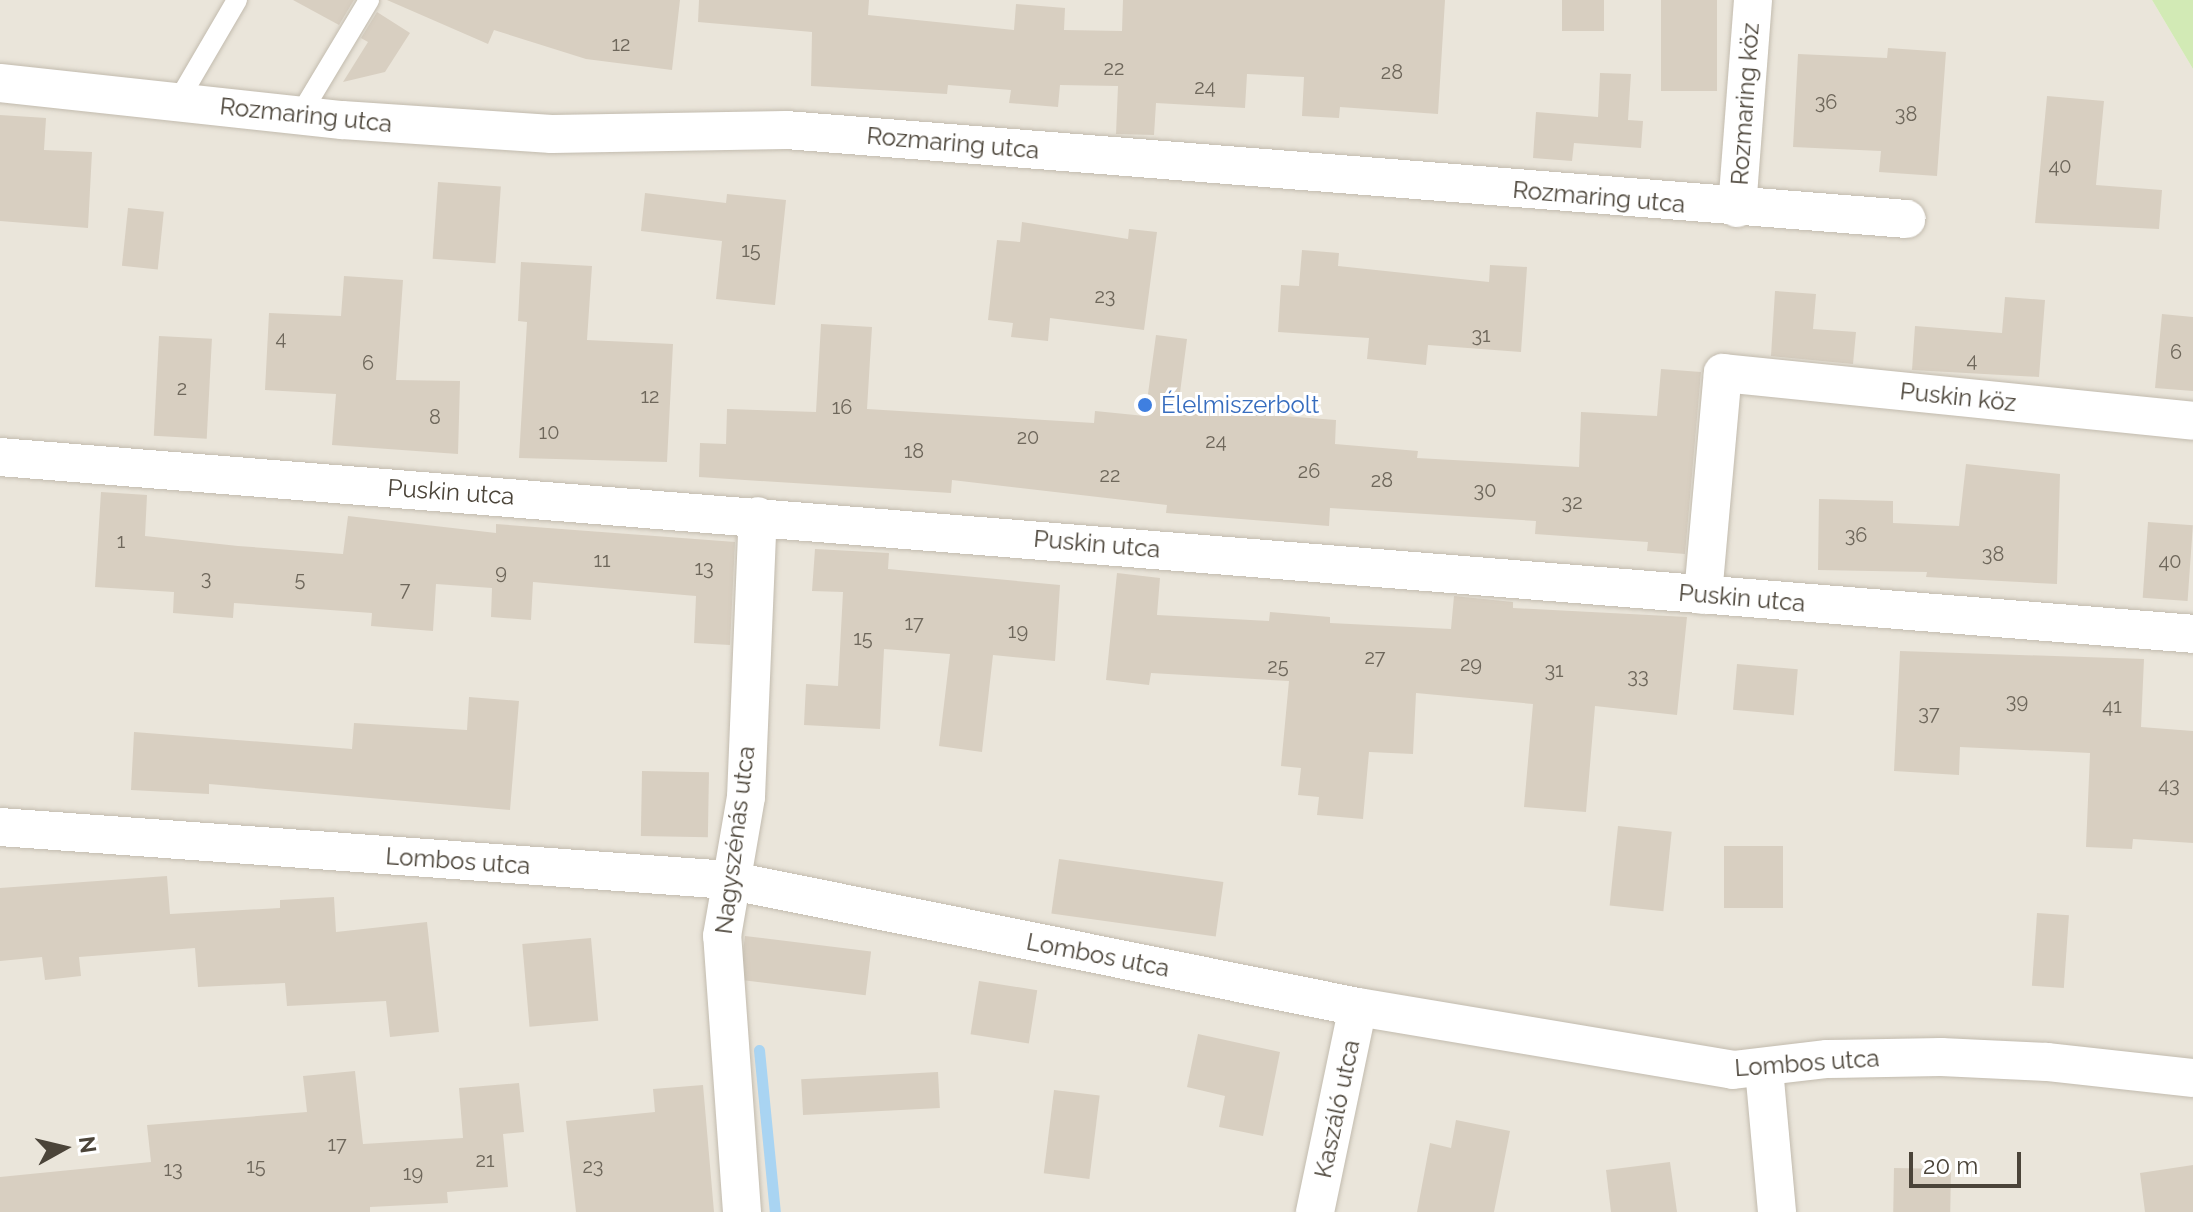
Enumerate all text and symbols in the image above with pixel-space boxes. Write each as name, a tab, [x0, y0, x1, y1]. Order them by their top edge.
street label: Rozmaring köz	[1725, 22, 1765, 186]
house number: 12	[612, 32, 630, 56]
house number: 22	[1104, 56, 1124, 80]
house number: 28	[1381, 60, 1403, 84]
house number: 24	[1194, 75, 1216, 99]
house number: 36	[1815, 90, 1837, 114]
street label: Rozmaring utca	[218, 92, 394, 138]
house number: 38	[1895, 102, 1917, 126]
street label: Rozmaring utca	[865, 121, 1041, 165]
house number: 40	[2048, 154, 2072, 178]
street label: Rozmaring utca	[1511, 175, 1687, 219]
house number: 15	[741, 238, 761, 262]
house number: 23	[1094, 284, 1116, 308]
house number: 31	[1471, 323, 1491, 347]
house number: 4	[276, 326, 286, 350]
house number: 6	[2170, 340, 2182, 364]
house number: 4	[1967, 348, 1977, 372]
house number: 6	[362, 351, 374, 375]
house number: 2	[177, 376, 187, 400]
street label: Puskin köz	[1898, 377, 2018, 417]
house number: 12	[641, 384, 659, 408]
place label: Élelmiszerbolt	[1161, 391, 1319, 419]
house number: 16	[832, 395, 852, 419]
marker: Élelmiszerbolt	[1136, 396, 1154, 414]
house number: 8	[429, 405, 441, 429]
house number: 10	[539, 420, 559, 444]
house number: 20	[1017, 425, 1039, 449]
house number: 24	[1205, 429, 1227, 453]
house number: 18	[904, 439, 924, 463]
house number: 26	[1298, 459, 1320, 483]
house number: 22	[1100, 463, 1120, 487]
house number: 28	[1371, 468, 1393, 492]
street label: Puskin utca	[387, 473, 515, 511]
house number: 30	[1474, 478, 1496, 502]
house number: 32	[1561, 490, 1583, 514]
house number: 36	[1845, 523, 1867, 547]
street label: Puskin utca	[1032, 524, 1162, 564]
house number: 1	[117, 529, 125, 553]
house number: 38	[1982, 542, 2004, 566]
house number: 11	[593, 548, 611, 572]
house number: 40	[2158, 549, 2182, 573]
house number: 13	[694, 556, 714, 580]
house number: 9	[495, 560, 507, 584]
house number: 3	[201, 566, 211, 590]
house number: 5	[295, 567, 305, 591]
house number: 7	[400, 577, 410, 601]
street label: Puskin utca	[1677, 578, 1807, 618]
house number: 17	[904, 611, 924, 635]
house number: 19	[1008, 619, 1028, 643]
house number: 15	[853, 626, 873, 650]
house number: 27	[1364, 645, 1386, 669]
house number: 29	[1460, 652, 1482, 676]
house number: 25	[1267, 654, 1289, 678]
house number: 31	[1544, 658, 1564, 682]
house number: 33	[1627, 664, 1649, 688]
house number: 39	[2006, 689, 2028, 713]
house number: 41	[2102, 694, 2122, 718]
house number: 37	[1918, 701, 1940, 725]
street label: Nagyszénás utca	[709, 744, 761, 936]
house number: 43	[2158, 773, 2180, 797]
street label: Lombos utca	[385, 842, 531, 880]
street label: Lombos utca	[1024, 927, 1172, 983]
street label: Kaszáló utca	[1308, 1037, 1366, 1181]
street label: Lombos utca	[1734, 1044, 1880, 1082]
north arrow	[24, 1108, 104, 1188]
house number: 17	[327, 1132, 347, 1156]
text: N	[74, 1135, 102, 1155]
scale bar	[1913, 1136, 2025, 1186]
house number: 21	[476, 1148, 494, 1172]
text: 20 m	[1923, 1151, 1978, 1180]
house number: 15	[246, 1154, 266, 1178]
house number: 23	[582, 1154, 604, 1178]
house number: 13	[163, 1157, 183, 1181]
house number: 19	[403, 1161, 423, 1185]

